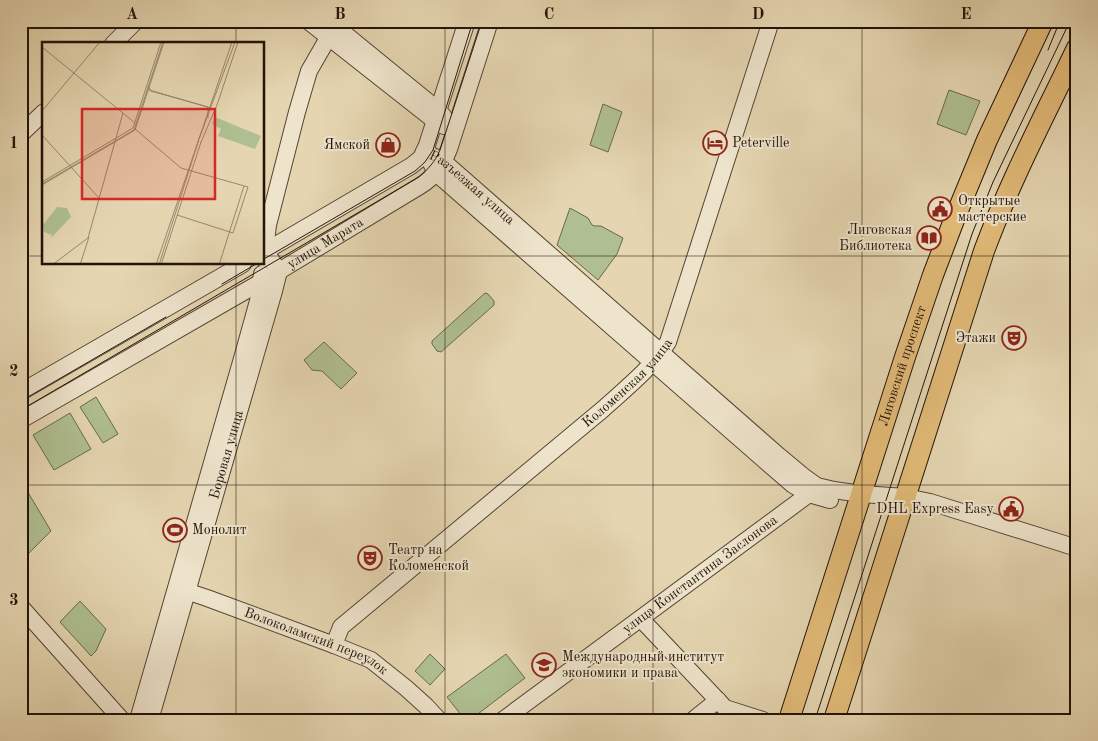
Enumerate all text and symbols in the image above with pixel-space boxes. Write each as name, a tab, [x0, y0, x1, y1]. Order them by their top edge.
text: A	[126, 7, 138, 23]
text: B	[334, 7, 346, 23]
text: C	[544, 7, 554, 23]
text: D	[752, 7, 764, 23]
text: E	[960, 7, 972, 23]
inset map	[42, 42, 265, 265]
hotel icon: Peterville	[702, 130, 728, 156]
shop icon: Ямской	[375, 132, 401, 158]
text: 1	[9, 136, 19, 152]
place label: Peterville	[732, 136, 790, 150]
place label: Ямской	[324, 138, 370, 152]
street label: Разъезжая улица	[427, 148, 517, 227]
place label: Открытые мастерские	[958, 194, 1027, 224]
public building icon: Открытые мастерские	[927, 196, 953, 222]
street label: улица Марата	[285, 215, 366, 271]
place label: Лиговская Библиотека	[839, 223, 912, 253]
library icon: Лиговская Библиотека	[916, 225, 942, 251]
street label: Лиговский проспект	[876, 304, 929, 428]
theatre icon: Этажи	[1001, 325, 1027, 351]
place label: Этажи	[956, 331, 996, 345]
street label: Коломенская улица	[580, 336, 675, 430]
text: 2	[9, 364, 19, 380]
street label: Боровая улица	[207, 409, 246, 501]
public building icon: DHL Express Easy	[998, 496, 1024, 522]
place label: DHL Express Easy	[876, 502, 995, 516]
street label: улица Константина Заслонова	[620, 513, 780, 636]
sports icon: Монолит	[162, 517, 188, 543]
place label: Монолит	[192, 523, 247, 537]
place label: Театр на Коломенской	[388, 543, 469, 573]
theatre icon: Театр на Коломенской	[357, 545, 383, 571]
text: 3	[9, 593, 19, 609]
street label: Волоколамский переулок	[242, 605, 390, 677]
place label: Международный институт экономики и права	[562, 650, 725, 680]
school or university icon: Международный институт экономики и права	[531, 652, 557, 678]

